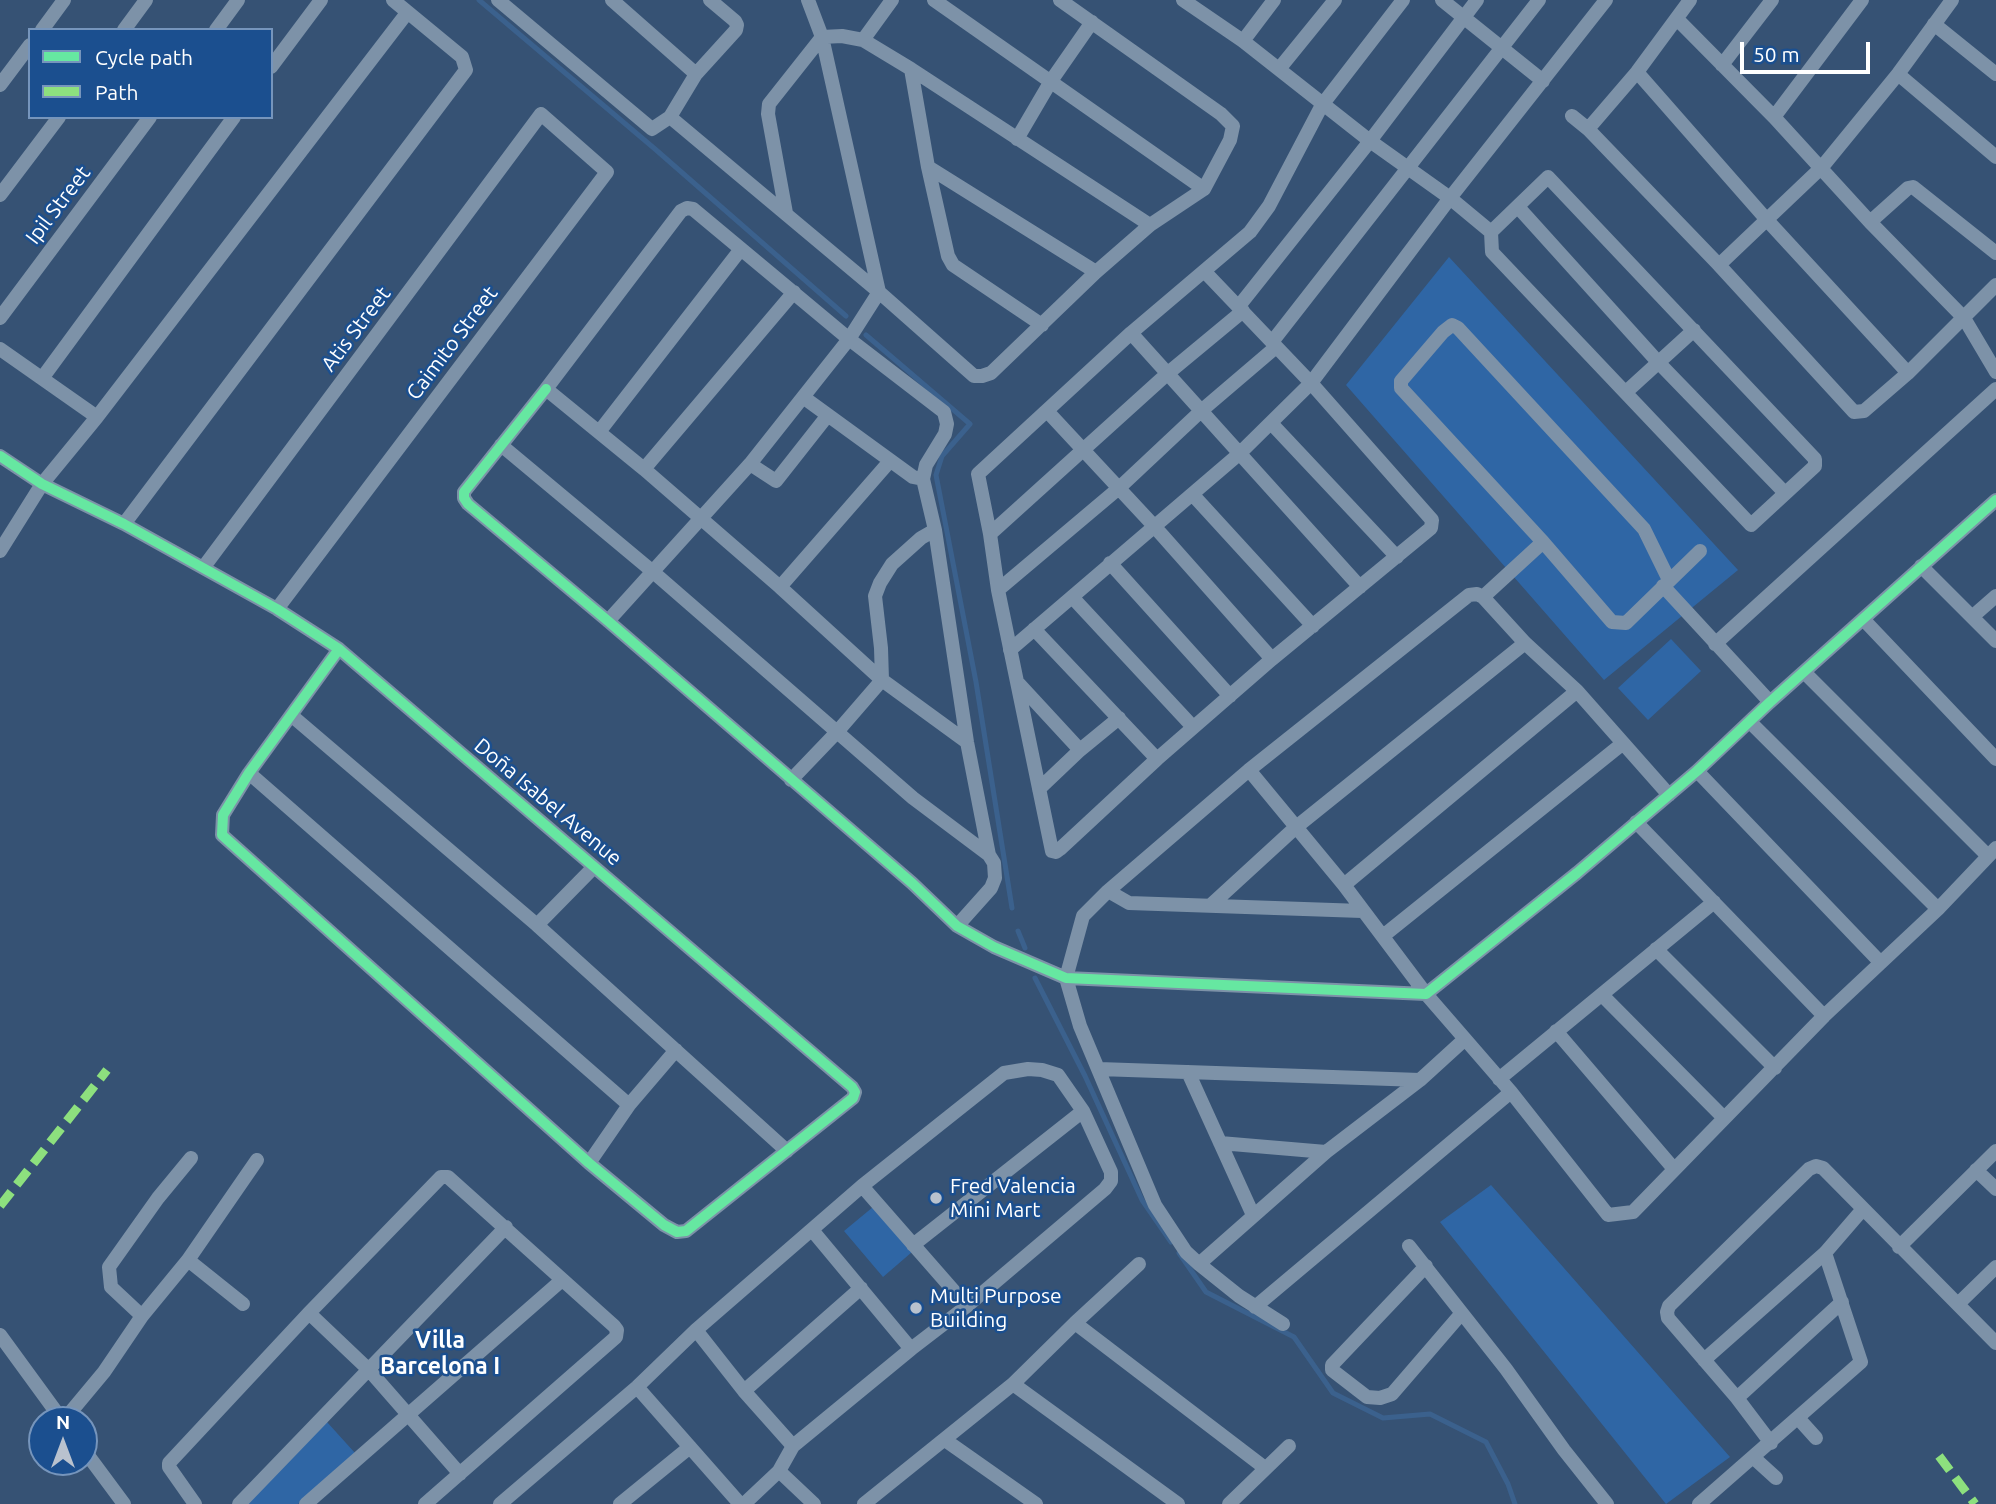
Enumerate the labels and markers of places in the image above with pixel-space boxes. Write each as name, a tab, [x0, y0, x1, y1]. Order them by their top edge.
place label: Fred Valencia Mini Mart	[950, 1173, 1076, 1223]
marker: Fred Valencia Mini Mart	[928, 1190, 944, 1206]
place label: Multi Purpose Building	[930, 1283, 1062, 1333]
marker: Multi Purpose Building	[908, 1300, 924, 1316]

